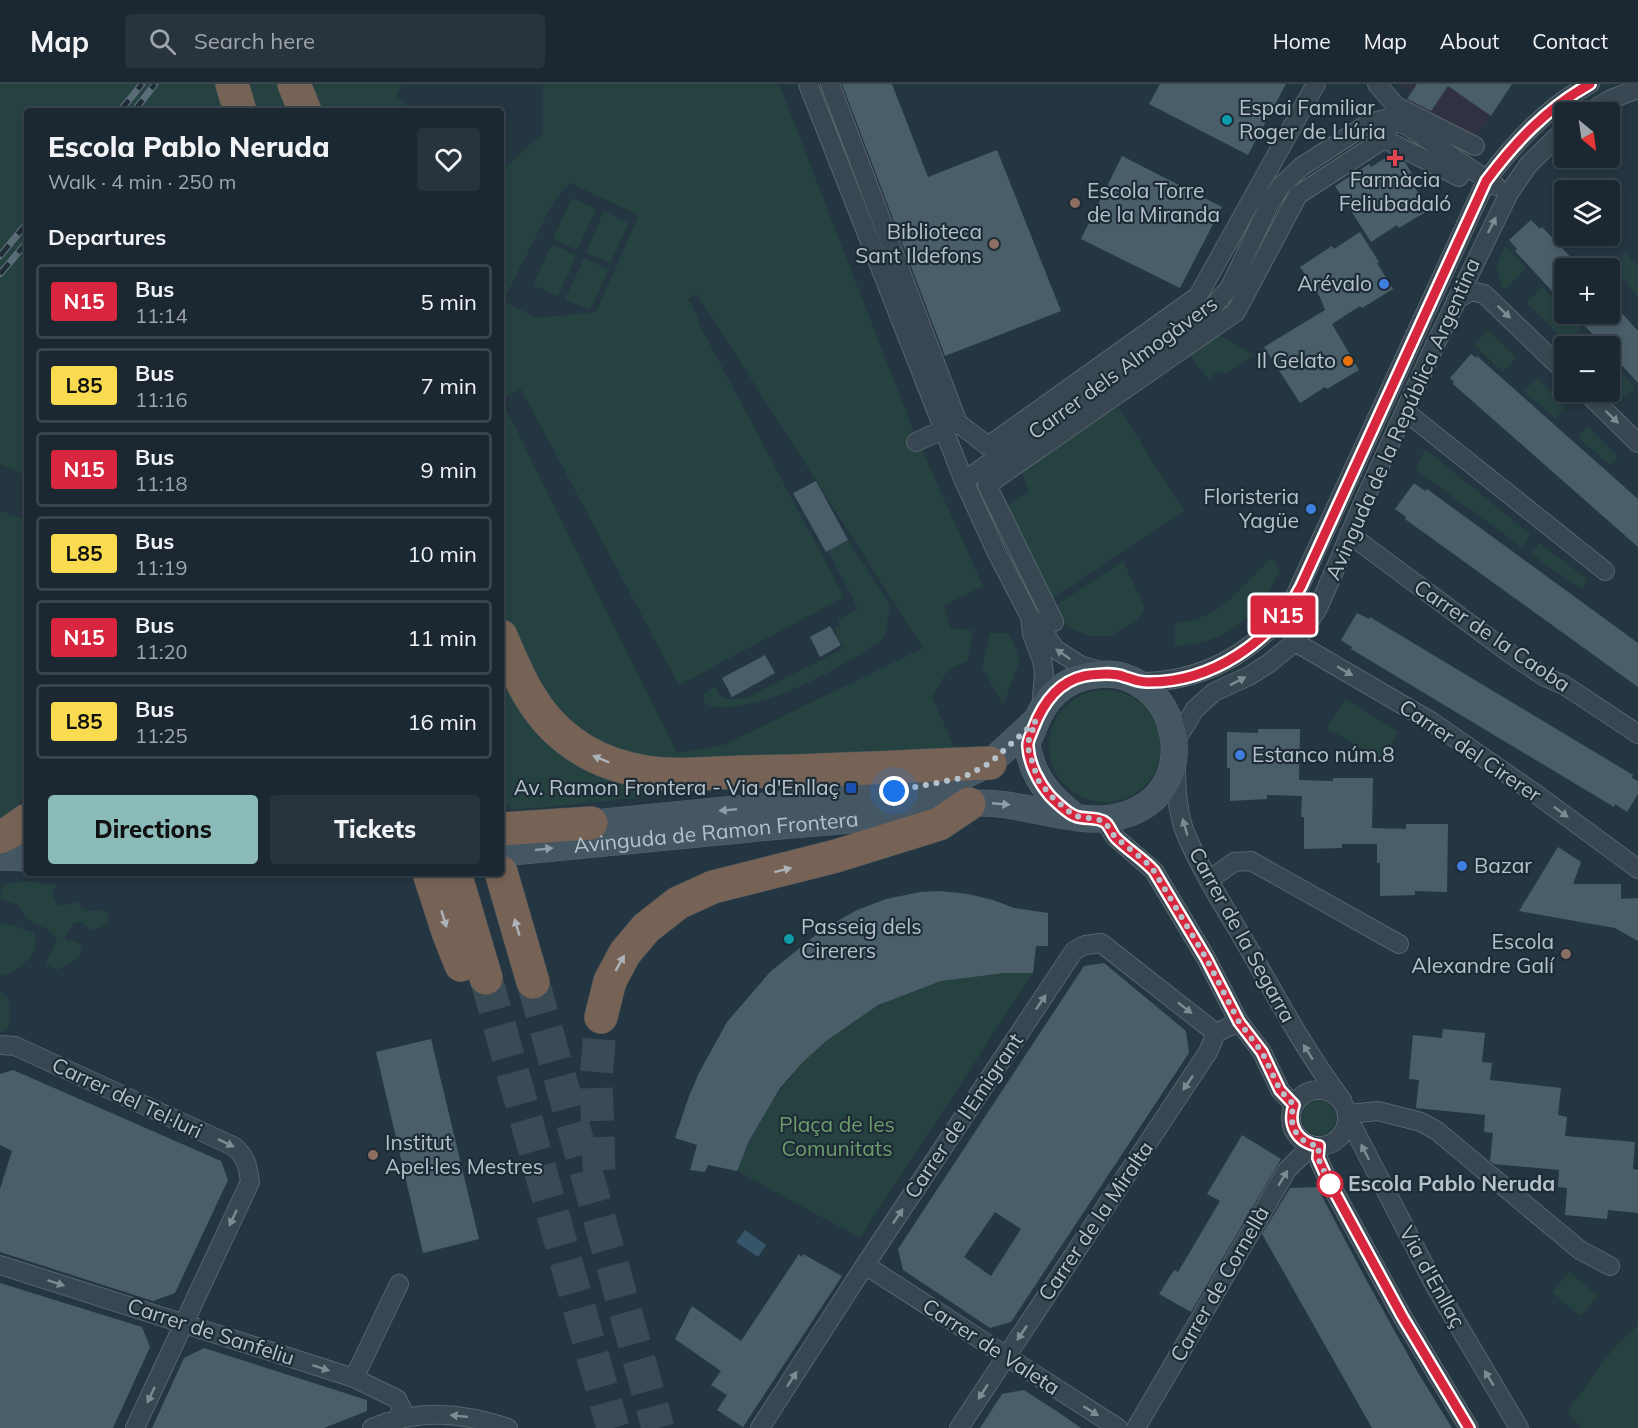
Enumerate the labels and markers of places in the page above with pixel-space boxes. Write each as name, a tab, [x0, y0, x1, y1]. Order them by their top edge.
place label: Espai Familiar Roger de Llúria	[1239, 94, 1386, 144]
marker: Espai Familiar Roger de Llúria	[1220, 113, 1234, 127]
marker: Farmàcia Feliubadaló	[1388, 151, 1402, 165]
place label: Farmàcia Feliubadaló	[1339, 166, 1451, 216]
place label: Escola Torre de la Miranda	[1087, 177, 1220, 227]
marker: Escola Torre de la Miranda	[1068, 196, 1082, 210]
place label: Biblioteca Sant Ildefons	[855, 218, 982, 268]
marker: Biblioteca Sant Ildefons	[987, 237, 1001, 251]
place label: Arévalo	[1297, 270, 1372, 296]
marker: Arévalo	[1377, 277, 1391, 291]
place label: Il Gelato	[1256, 347, 1336, 373]
marker: Il Gelato	[1341, 354, 1355, 368]
place label: Floristeria Yagüe	[1203, 483, 1299, 533]
marker: Floristeria Yagüe	[1304, 502, 1318, 516]
place label: Estanco núm.8	[1252, 741, 1395, 767]
marker: Estanco núm.8	[1233, 748, 1247, 762]
place label: Av. Ramon Frontera - Via d'Enllaç	[514, 774, 839, 800]
marker: Av. Ramon Frontera - Via d'Enllaç	[844, 781, 858, 795]
place label: Bazar	[1474, 852, 1532, 878]
marker: Bazar	[1455, 859, 1469, 873]
place label: Passeig dels Cirerers	[801, 913, 922, 963]
place label: Escola Alexandre Galí	[1411, 928, 1555, 978]
marker: Passeig dels Cirerers	[782, 932, 796, 946]
marker: Escola Alexandre Galí	[1559, 947, 1573, 961]
place label: Institut Apel·les Mestres	[385, 1129, 543, 1179]
marker: Institut Apel·les Mestres	[366, 1148, 380, 1162]
place label: Escola Pablo Neruda	[1348, 1170, 1555, 1196]
marker: Escola Pablo Neruda	[1317, 1171, 1343, 1197]

